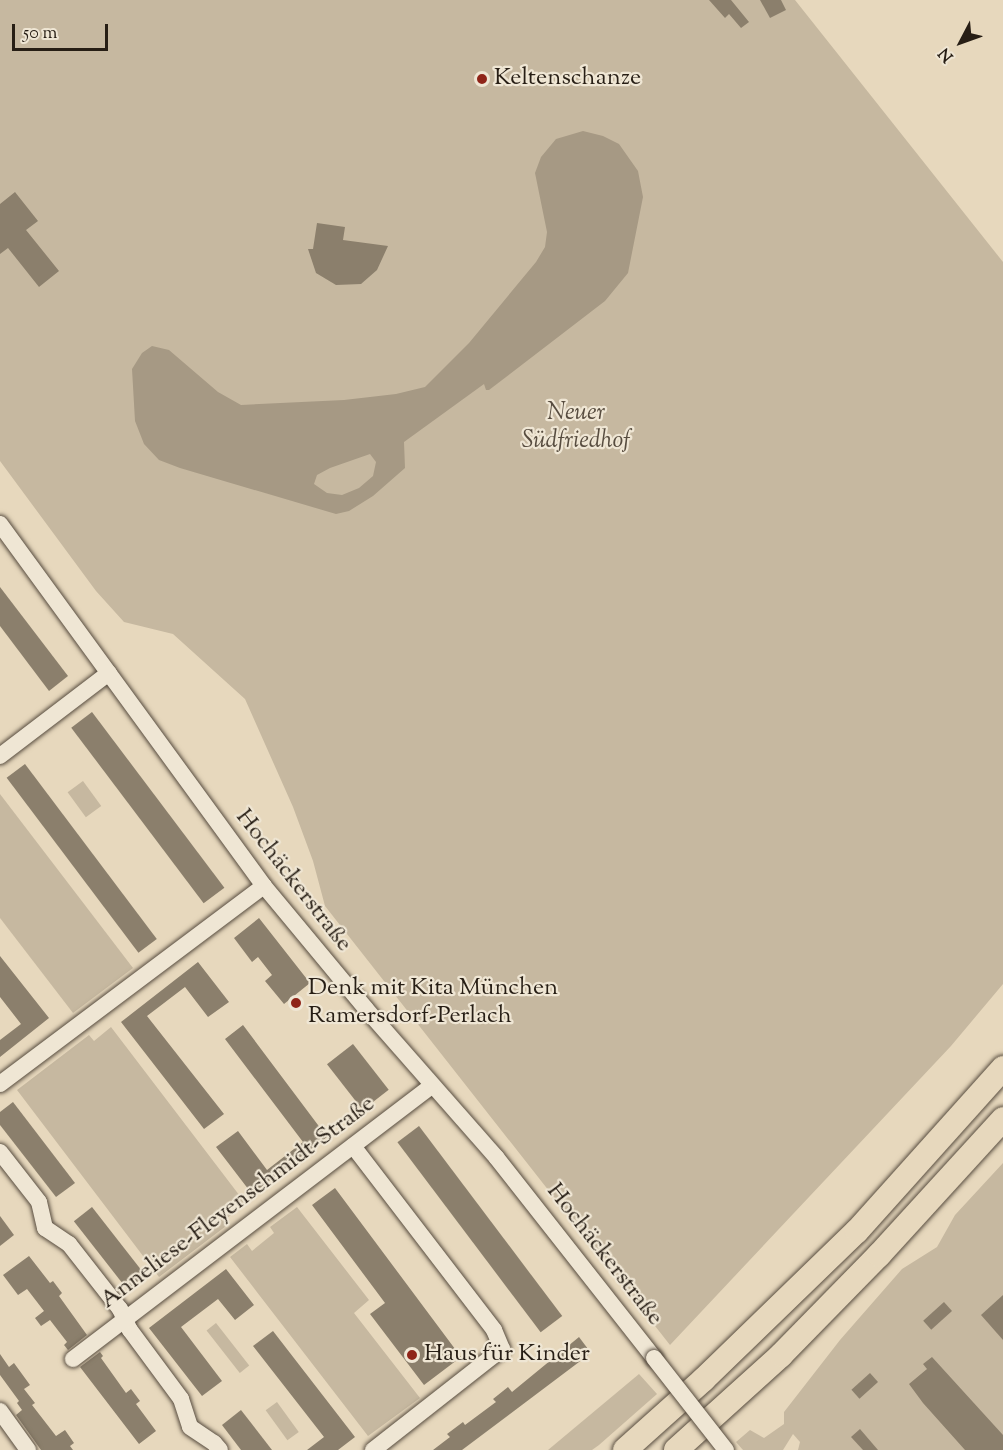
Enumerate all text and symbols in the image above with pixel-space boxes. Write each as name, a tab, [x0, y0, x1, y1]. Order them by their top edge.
scale bar	[15, 12, 111, 50]
north arrow	[931, 12, 991, 72]
text: 50 m	[23, 21, 57, 47]
text: N	[934, 42, 960, 67]
place label: Keltenschanze	[494, 65, 641, 93]
marker: Keltenschanze	[475, 72, 489, 86]
park label: Neuer Südfriedhof	[522, 400, 630, 456]
street label: Hochäckerstraße	[228, 804, 358, 958]
place label: Denk mit Kita München Ramersdorf-Perlach	[308, 975, 558, 1031]
marker: Denk mit Kita München Ramersdorf-Perlach	[289, 996, 303, 1010]
street label: Anneliese-Fleyenschmidt-Straße	[95, 1090, 381, 1316]
street label: Hochäckerstraße	[539, 1178, 669, 1332]
place label: Haus für Kinder	[424, 1341, 590, 1369]
marker: Haus für Kinder	[405, 1348, 419, 1362]

